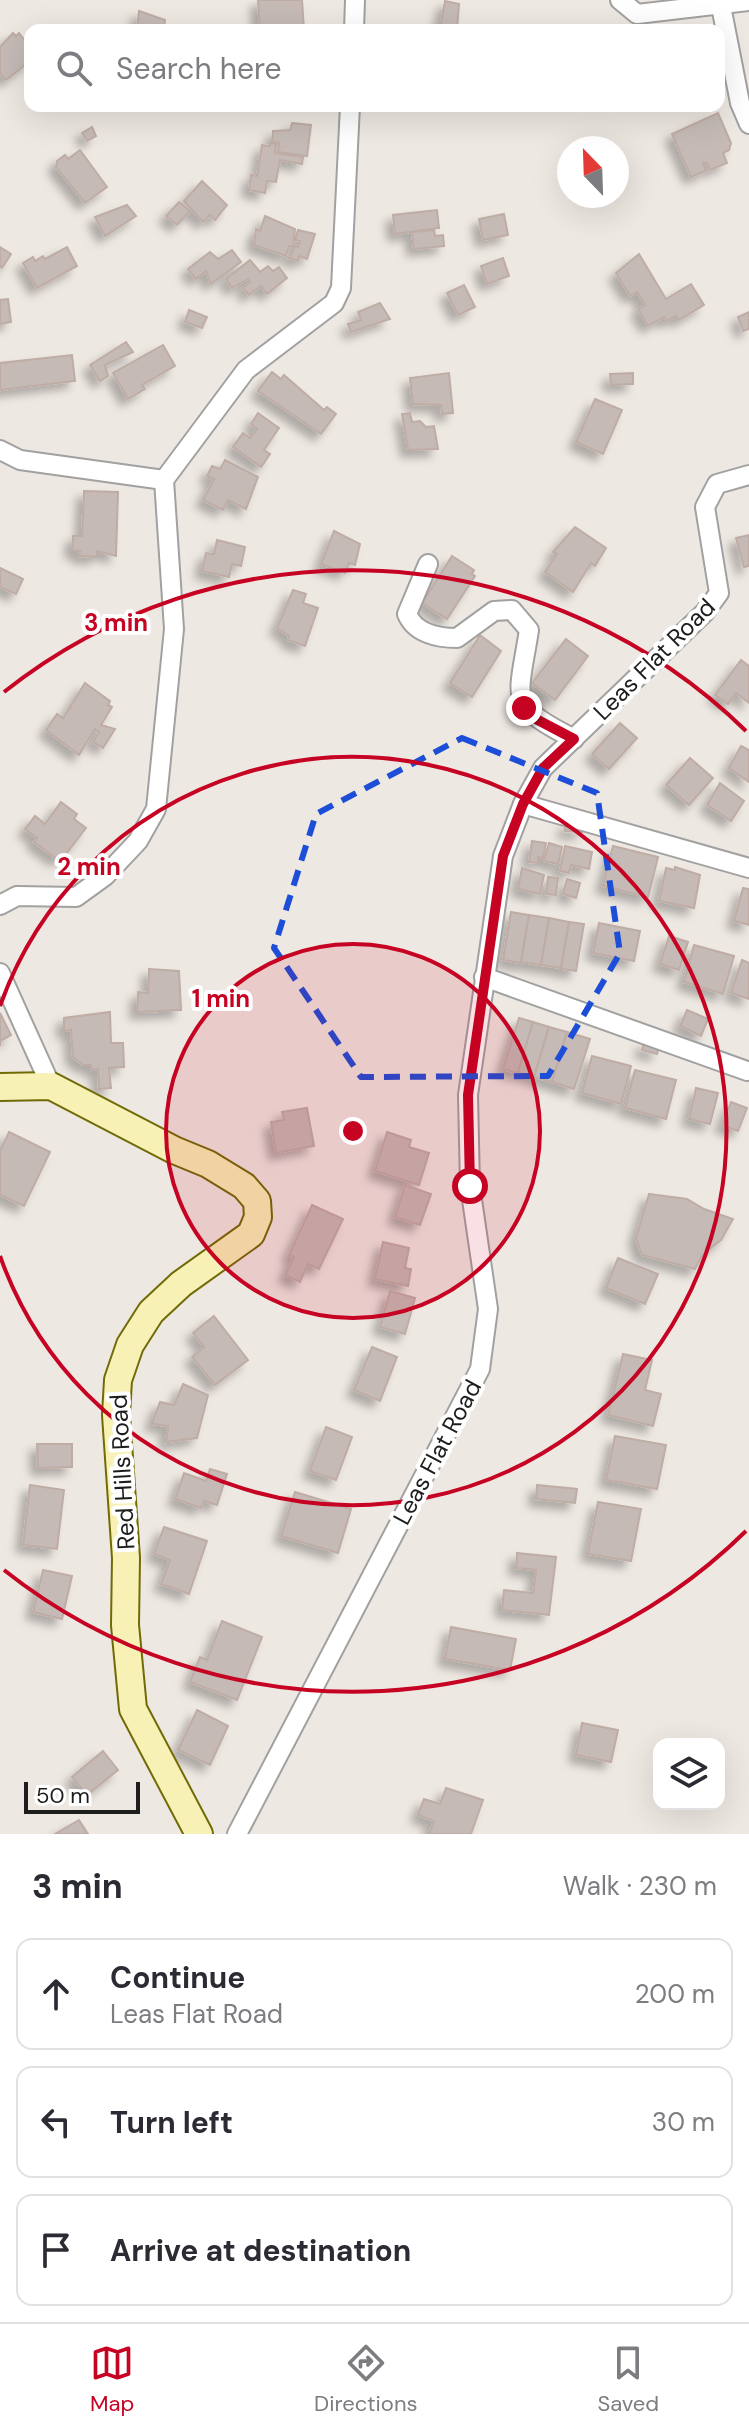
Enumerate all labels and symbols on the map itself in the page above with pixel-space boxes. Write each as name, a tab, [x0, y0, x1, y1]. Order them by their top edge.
north arrow	[557, 136, 629, 208]
street label: Leas Flat Road	[587, 592, 721, 726]
text: 3 min	[84, 607, 148, 638]
route end	[506, 690, 542, 726]
text: 2 min	[57, 851, 121, 882]
text: 1 min	[192, 983, 250, 1014]
centre of rings	[339, 1117, 367, 1145]
route start	[452, 1168, 488, 1204]
street label: Leas Flat Road	[386, 1374, 488, 1530]
street label: Red Hills Road	[102, 1393, 142, 1551]
scale bar	[24, 1778, 140, 1814]

